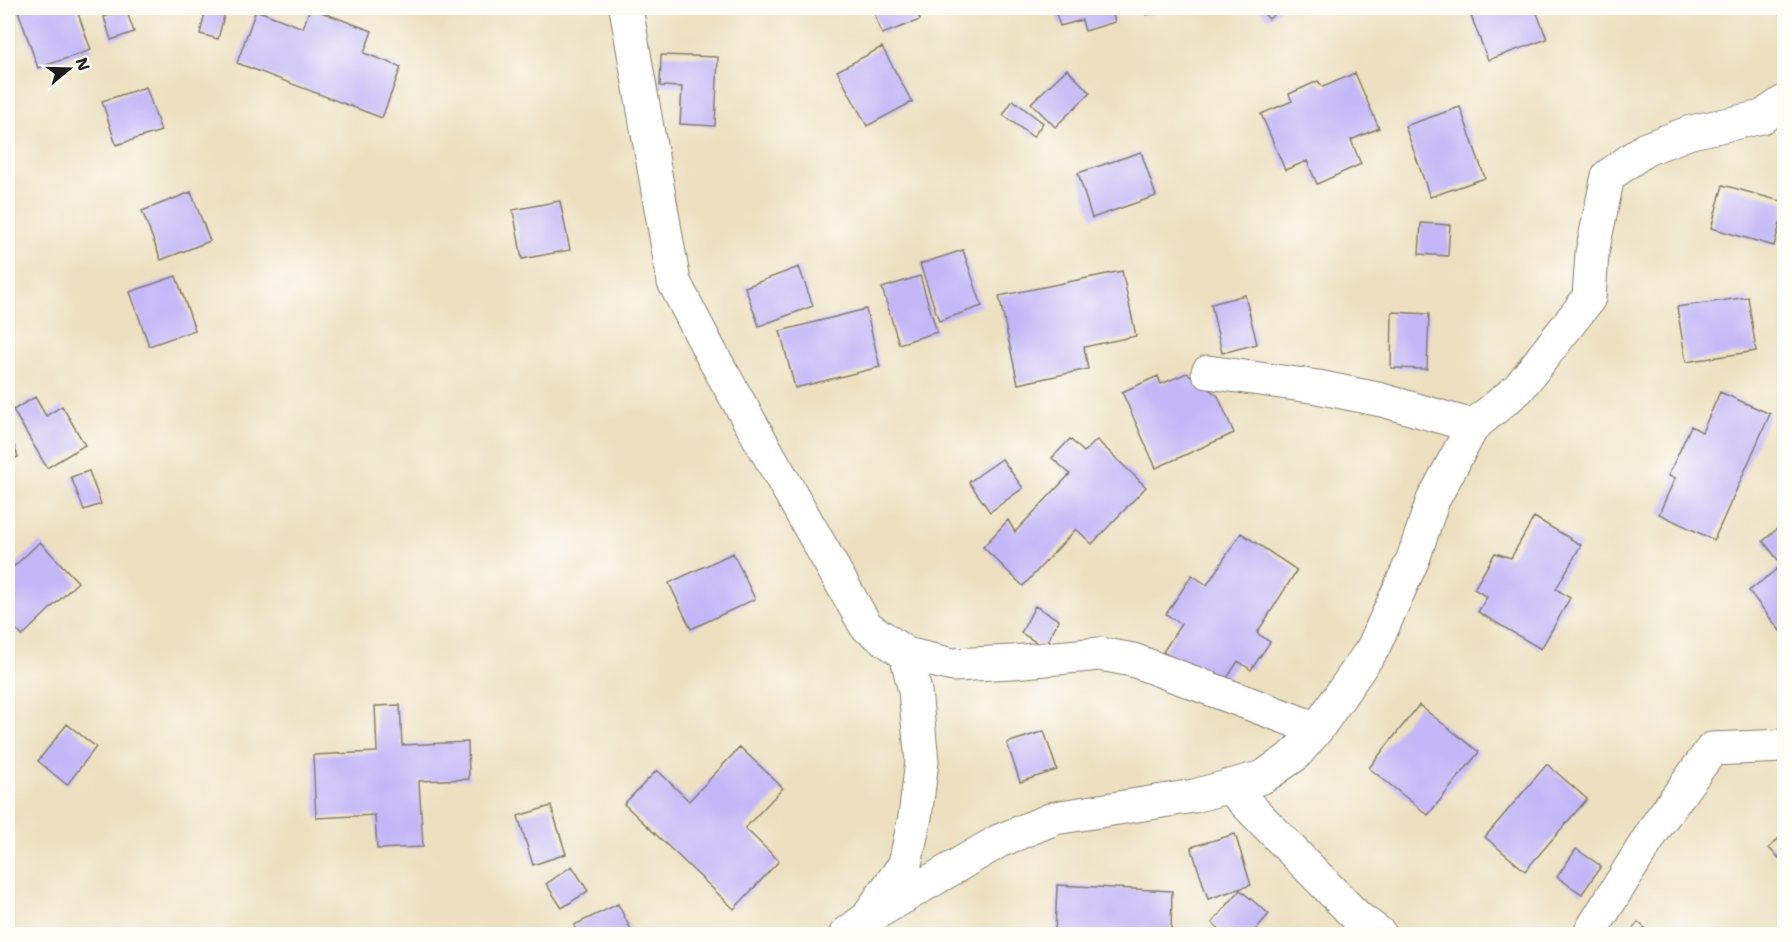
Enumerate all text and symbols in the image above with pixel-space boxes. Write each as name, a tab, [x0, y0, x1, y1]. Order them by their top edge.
north arrow	[39, 39, 99, 99]
text: N	[71, 55, 95, 74]

